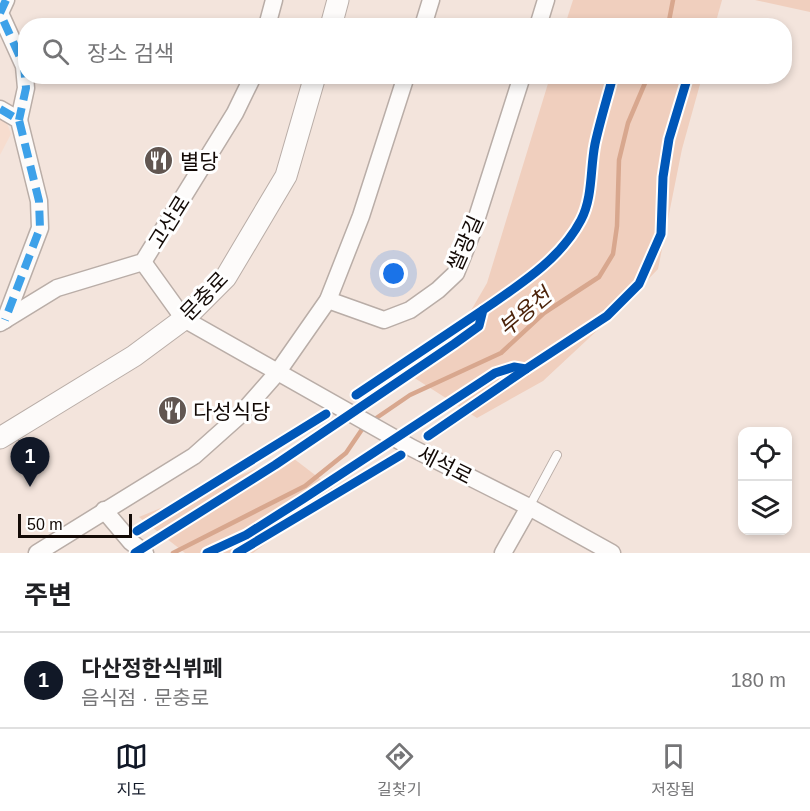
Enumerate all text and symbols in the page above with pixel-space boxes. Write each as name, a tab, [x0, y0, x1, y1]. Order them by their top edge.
search box	[18, 18, 792, 84]
icon: search	[39, 35, 72, 68]
text: 장소 검색	[87, 41, 174, 66]
restaurant icon: 별당	[143, 145, 175, 177]
place label: 별당	[180, 150, 219, 173]
street label: 고산로	[144, 191, 194, 253]
street label: 쌀광길	[443, 212, 487, 274]
your location	[379, 259, 408, 288]
street label: 문충로	[176, 267, 232, 325]
water label: 부용천	[494, 281, 558, 341]
restaurant icon: 다성식당	[156, 395, 188, 427]
place label: 다성식당	[193, 400, 270, 423]
map controls	[738, 427, 792, 535]
button: locate	[738, 427, 792, 481]
pin: 1	[10, 438, 50, 487]
street label: 세석로	[414, 442, 476, 488]
button: layers	[738, 481, 792, 535]
scale bar	[18, 511, 132, 538]
text: 50 m	[27, 516, 63, 533]
text: 주변	[24, 580, 72, 610]
text: 다산정한식뷔페	[81, 656, 223, 681]
text: 1	[38, 669, 49, 691]
text: 180 m	[730, 669, 786, 691]
text: 음식점 · 문충로	[81, 687, 209, 709]
tab: 지도	[115, 740, 148, 800]
tab: 길찾기	[377, 740, 421, 800]
tab: 저장됨	[651, 740, 695, 800]

